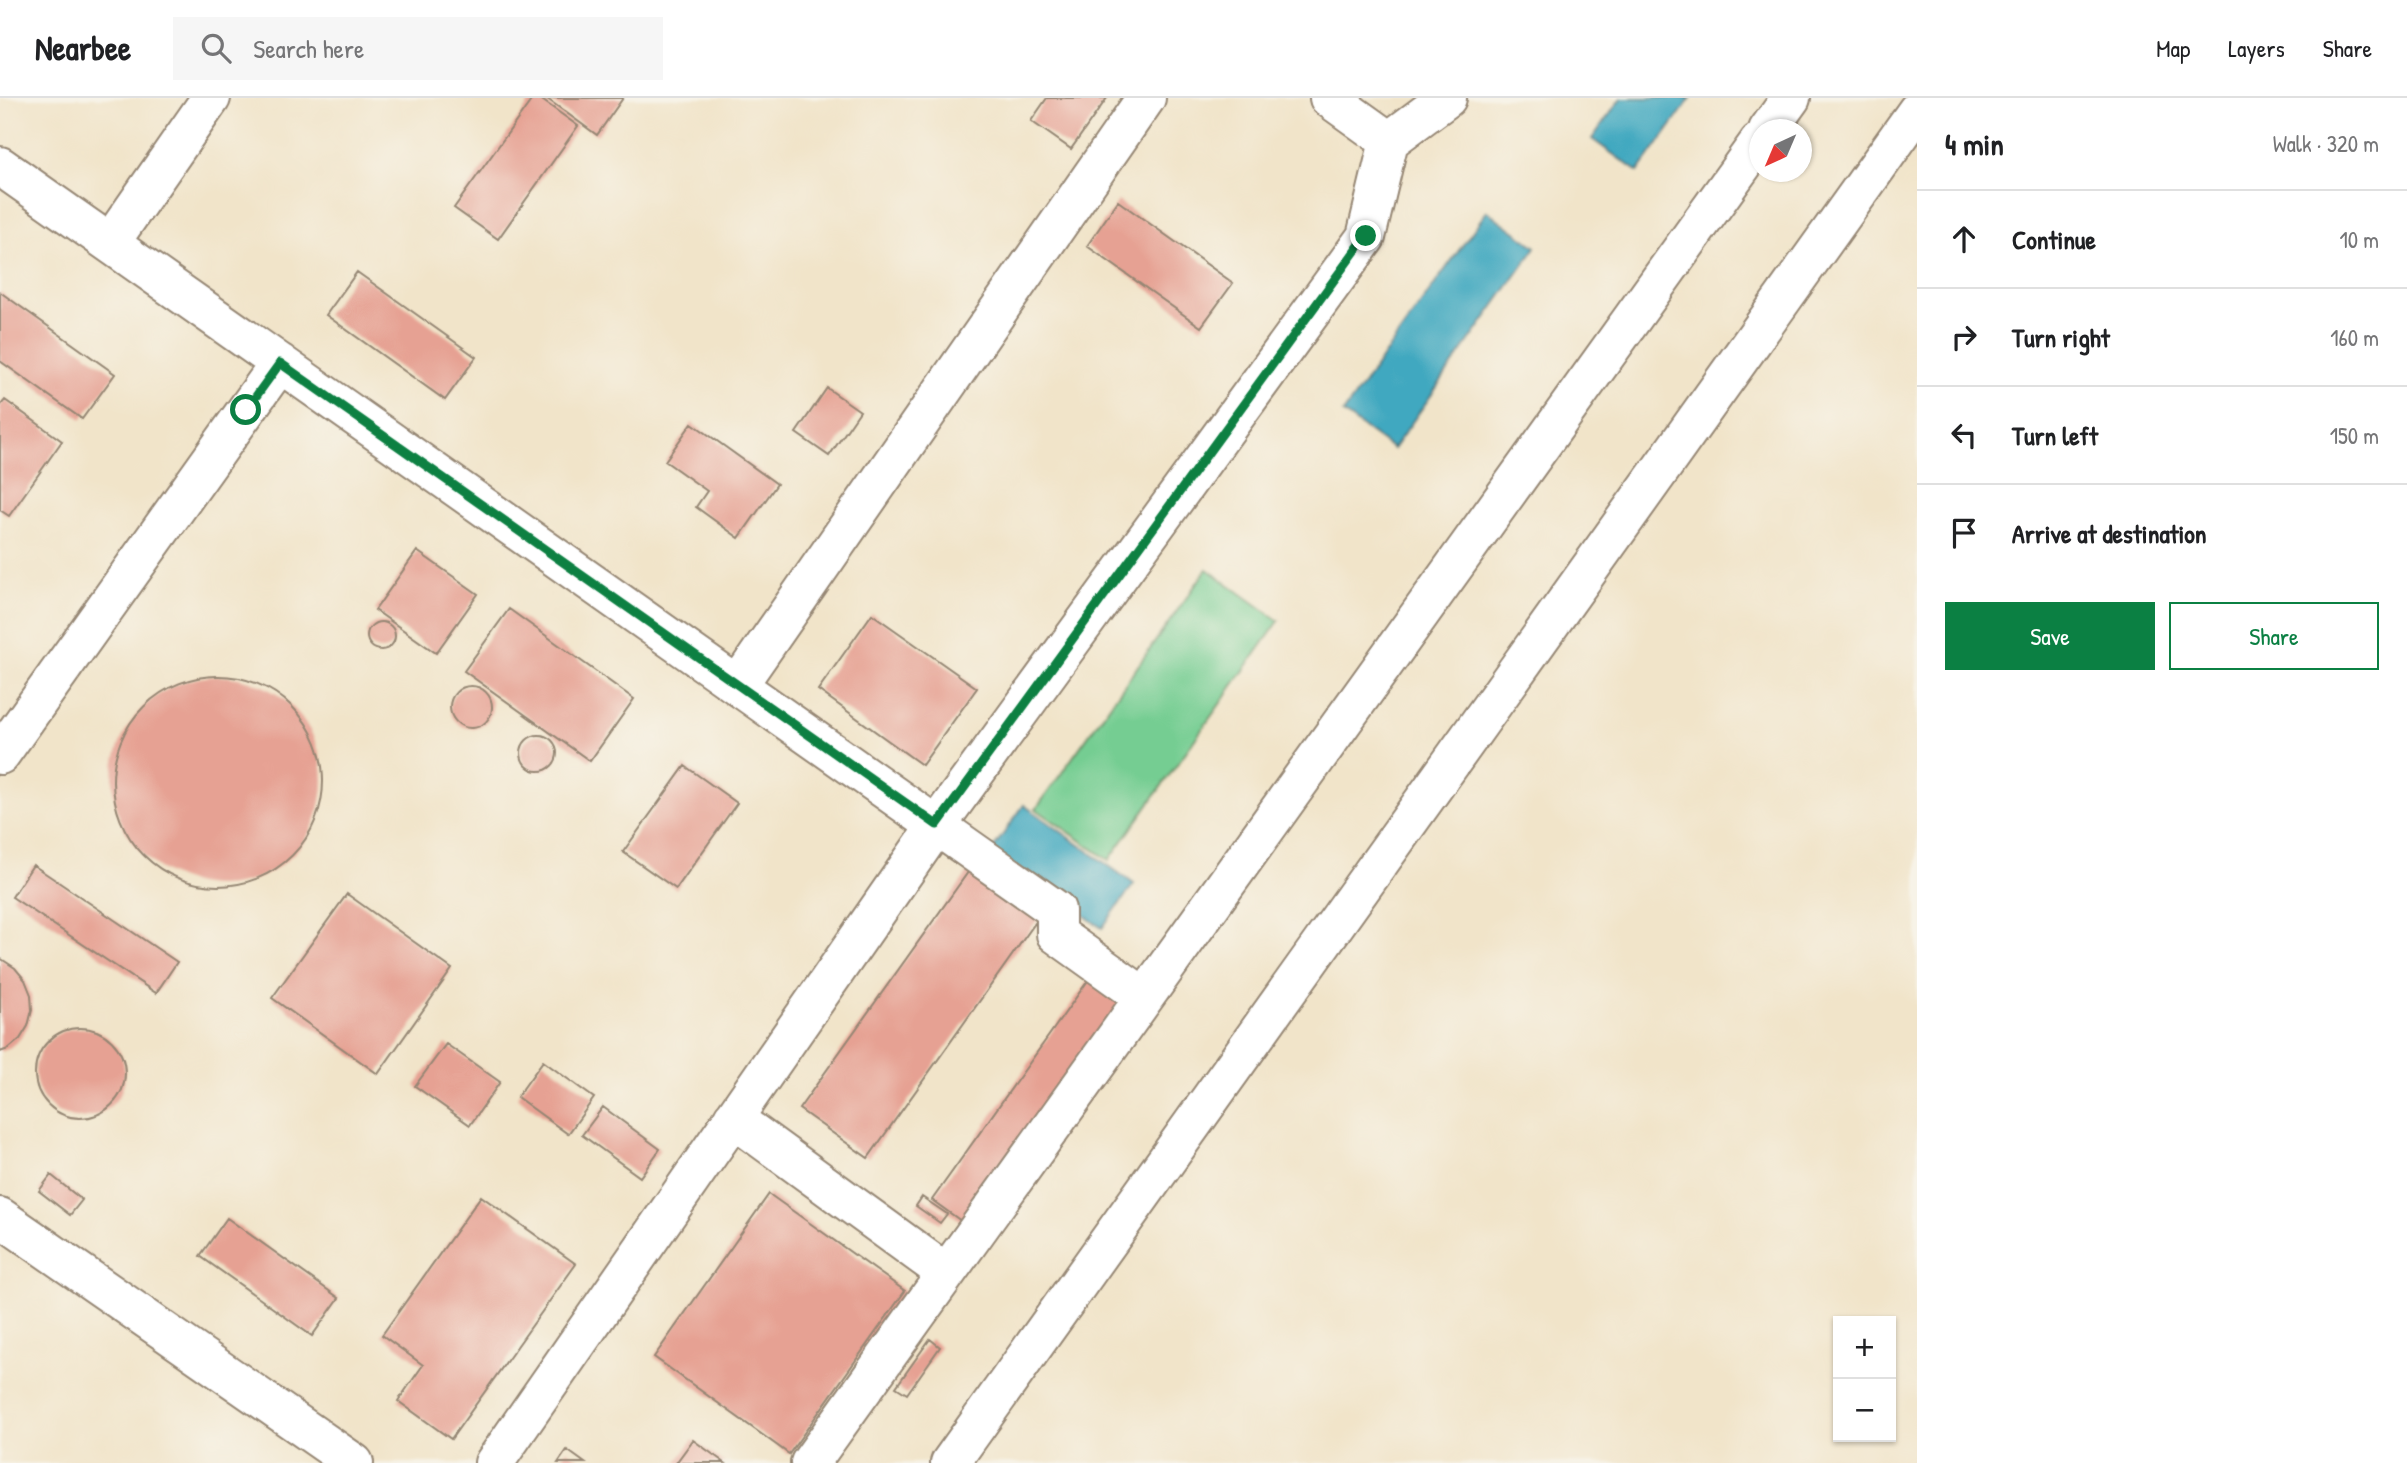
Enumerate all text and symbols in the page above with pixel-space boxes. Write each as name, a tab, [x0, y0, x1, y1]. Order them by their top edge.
search box	[173, 17, 663, 80]
text: Nearbee	[35, 26, 131, 70]
icon: search	[197, 29, 235, 67]
text: Search here	[253, 31, 364, 66]
text: Map	[2156, 32, 2190, 64]
text: Layers	[2228, 32, 2285, 64]
text: Share	[2323, 32, 2372, 64]
north arrow	[1749, 119, 1812, 182]
text: 4 min	[1945, 124, 2004, 164]
text: Walk · 320 m	[2273, 128, 2379, 159]
route end	[1350, 220, 1381, 251]
icon: ahead	[1945, 220, 1983, 258]
text: Continue	[2012, 222, 2096, 257]
text: 10 m	[2339, 224, 2379, 255]
icon: right	[1945, 318, 1983, 356]
text: Turn right	[2012, 320, 2110, 355]
text: 160 m	[2330, 322, 2379, 353]
route start	[230, 394, 261, 425]
icon: left	[1945, 416, 1983, 454]
text: Turn left	[2012, 418, 2098, 453]
text: 150 m	[2330, 420, 2379, 451]
icon: arrive	[1945, 514, 1983, 552]
text: Arrive at destination	[2012, 516, 2207, 551]
button: Save	[1945, 602, 2155, 670]
button: Share	[2169, 602, 2379, 670]
map controls	[1833, 1316, 1896, 1442]
button: +	[1833, 1316, 1896, 1379]
button: −	[1833, 1379, 1896, 1442]

